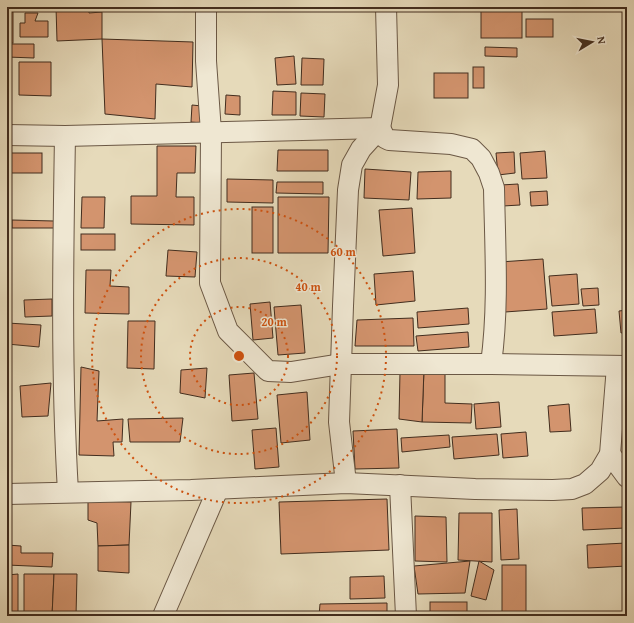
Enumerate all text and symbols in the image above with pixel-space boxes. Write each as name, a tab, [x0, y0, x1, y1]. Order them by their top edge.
north arrow	[572, 22, 612, 62]
text: N	[593, 35, 610, 46]
text: 60 m	[330, 243, 356, 260]
text: 40 m	[295, 278, 321, 295]
text: 20 m	[261, 313, 287, 330]
centre of rings	[232, 349, 246, 363]

